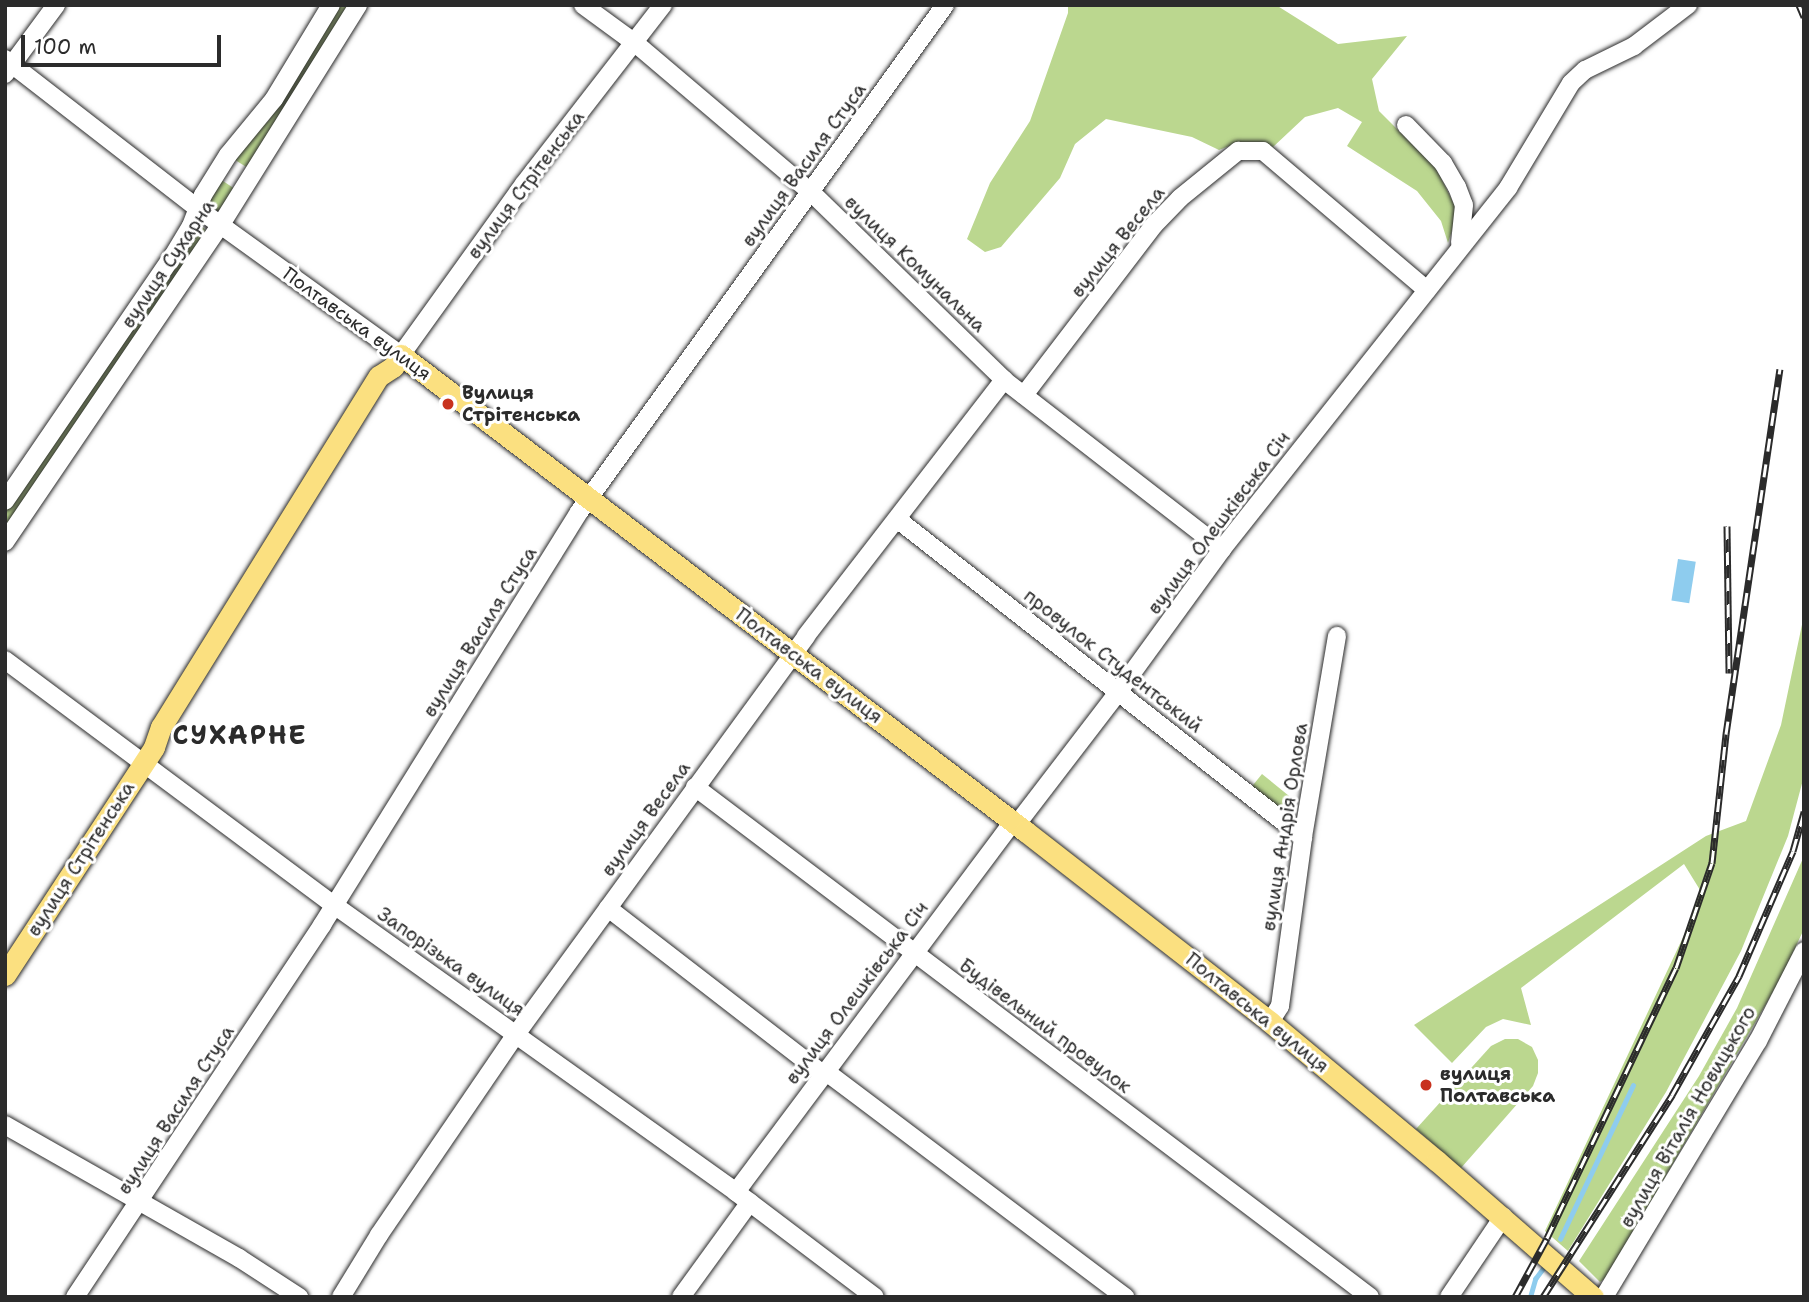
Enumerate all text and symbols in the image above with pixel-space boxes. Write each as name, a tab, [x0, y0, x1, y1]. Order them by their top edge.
scale bar	[24, 21, 224, 65]
text: 100 m	[34, 33, 97, 61]
street label: вулиця Василя Стуса	[737, 79, 871, 251]
street label: вулиця Стрітенська	[463, 106, 589, 264]
street label: вулиця Весела	[1066, 182, 1170, 302]
street label: вулиця Комунальна	[840, 191, 990, 337]
street label: вулиця Сухарна	[117, 196, 219, 332]
street label: Полтавська вулиця	[278, 263, 436, 385]
place label: Вулиця Стрітенська	[462, 382, 580, 426]
marker: Вулиця Стрітенська	[440, 396, 456, 412]
street label: вулиця Олешківська Січ	[1143, 427, 1295, 619]
street label: вулиця Василя Стуса	[418, 543, 542, 721]
street label: провулок Студентський	[1019, 584, 1207, 738]
street label: Полтавська вулиця	[731, 603, 887, 729]
district label: СУХАРНЕ	[173, 719, 307, 751]
street label: вулиця Андрія Орлова	[1257, 721, 1313, 933]
street label: вулиця Весела	[597, 757, 695, 881]
street label: вулиця Стрітенська	[22, 777, 140, 941]
street label: вулиця Олешківська Січ	[781, 897, 933, 1089]
street label: Запорізька вулиця	[373, 903, 529, 1021]
street label: Полтавська вулиця	[1181, 948, 1333, 1078]
street label: Будівельний провулок	[954, 954, 1136, 1098]
street label: вулиця Віталія Новицького	[1615, 1002, 1761, 1232]
street label: вулиця Василя Стуса	[113, 1021, 239, 1199]
place label: вулиця Полтавська	[1440, 1063, 1555, 1107]
marker: вулиця Полтавська	[1418, 1077, 1434, 1093]

